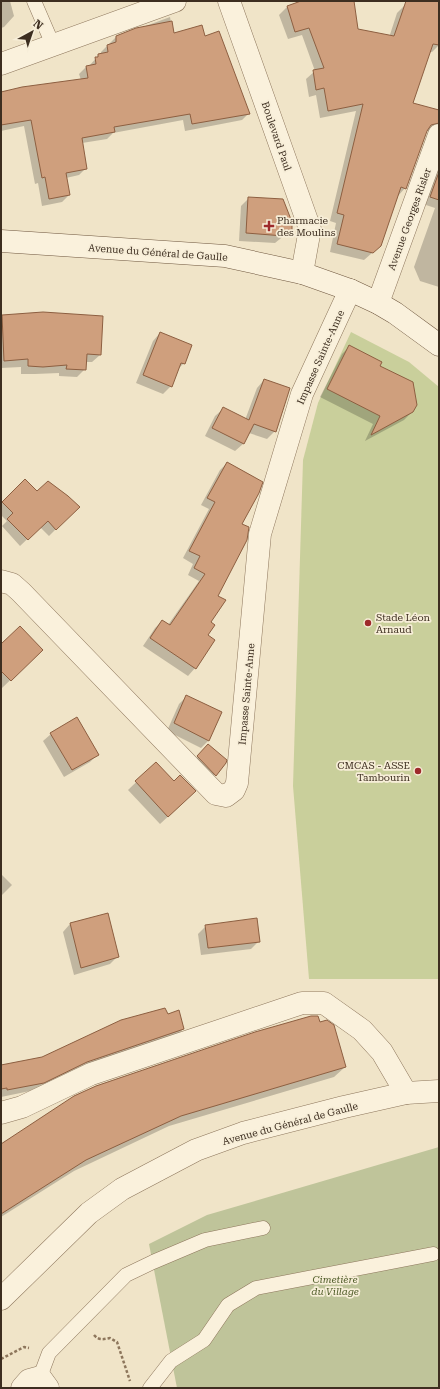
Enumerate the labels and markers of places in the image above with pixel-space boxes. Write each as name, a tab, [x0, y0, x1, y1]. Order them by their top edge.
place label: Pharmacie des Moulins	[277, 215, 336, 238]
marker: Pharmacie des Moulins	[264, 221, 274, 231]
place label: Stade Léon Arnaud	[376, 612, 431, 635]
marker: Stade Léon Arnaud	[363, 618, 373, 628]
place label: CMCAS - ASSE Tambourin	[337, 760, 411, 783]
marker: CMCAS - ASSE Tambourin	[413, 766, 423, 776]

